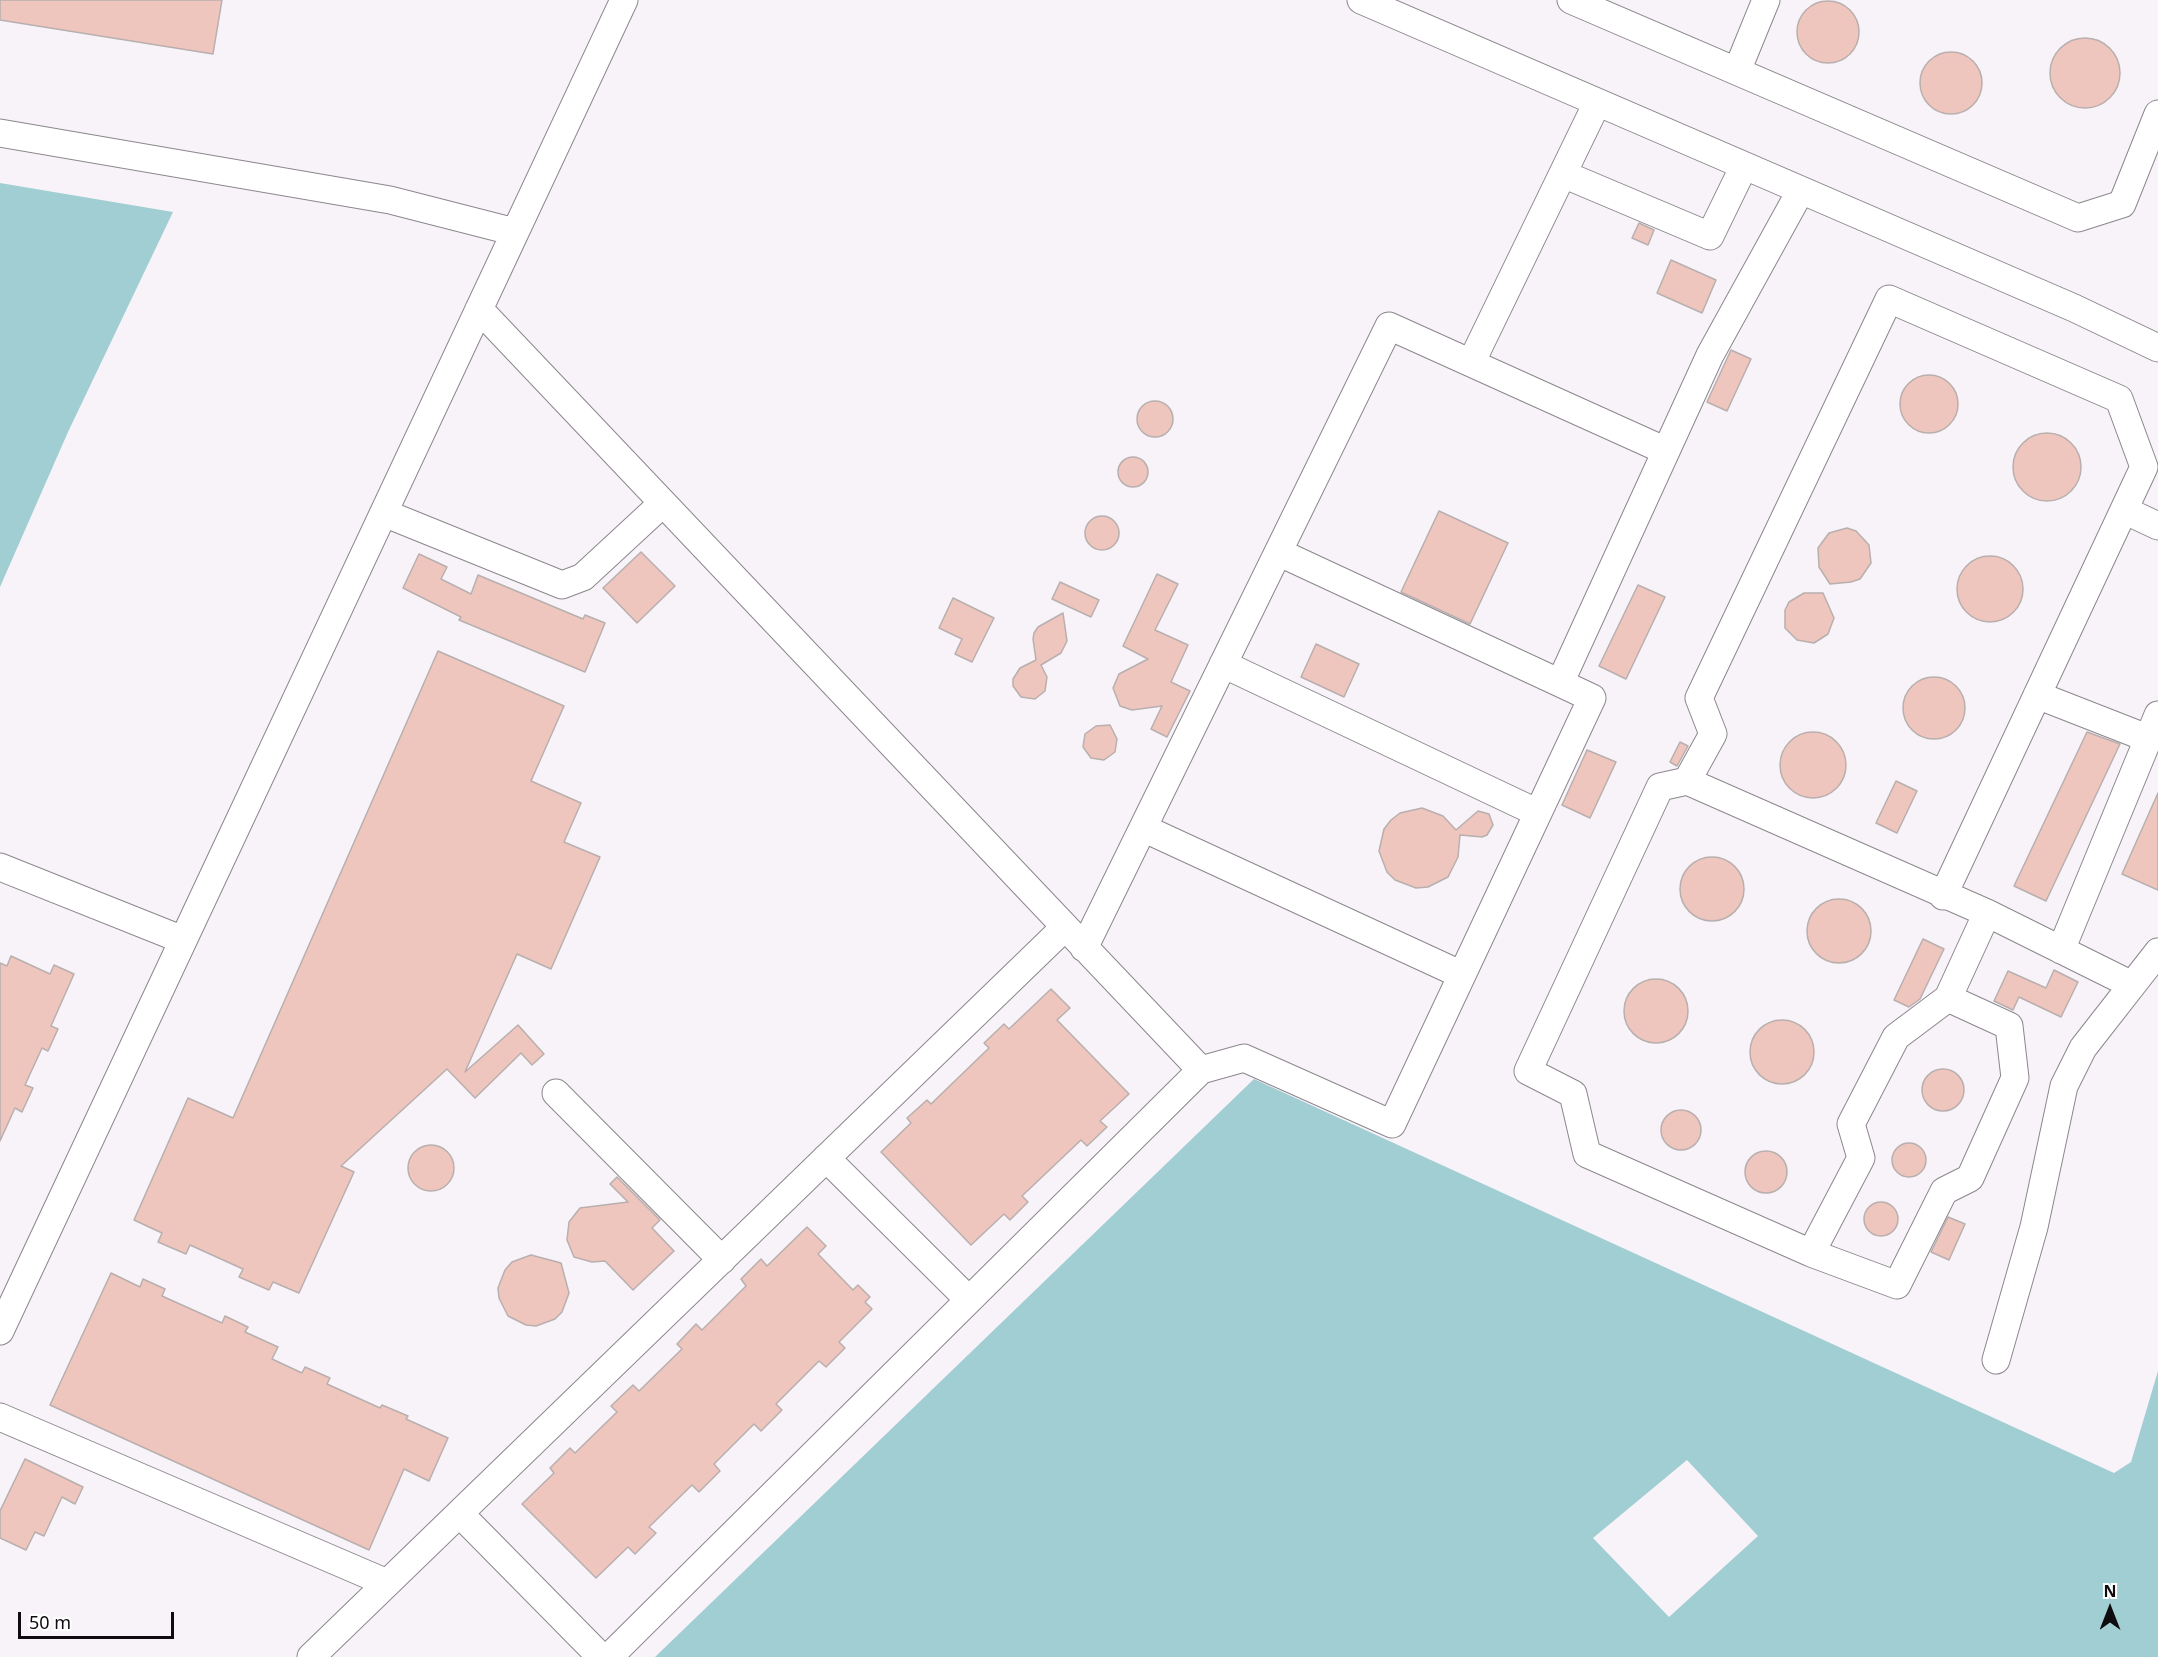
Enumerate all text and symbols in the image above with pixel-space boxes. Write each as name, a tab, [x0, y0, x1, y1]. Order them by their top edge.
north arrow	[2080, 1579, 2140, 1639]
text: N	[2103, 1580, 2117, 1602]
scale bar	[21, 1600, 177, 1638]
text: 50 m	[29, 1610, 71, 1634]

